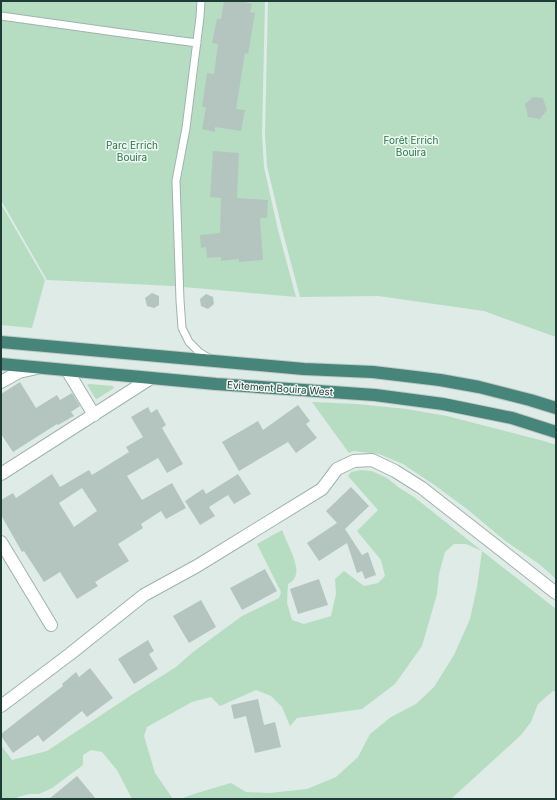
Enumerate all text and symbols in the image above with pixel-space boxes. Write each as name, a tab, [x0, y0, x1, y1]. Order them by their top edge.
park label: Forêt Errich Bouira	[384, 134, 439, 158]
park label: Parc Errich Bouira	[106, 139, 158, 163]
street label: Evitement Bouira West	[226, 378, 334, 398]

